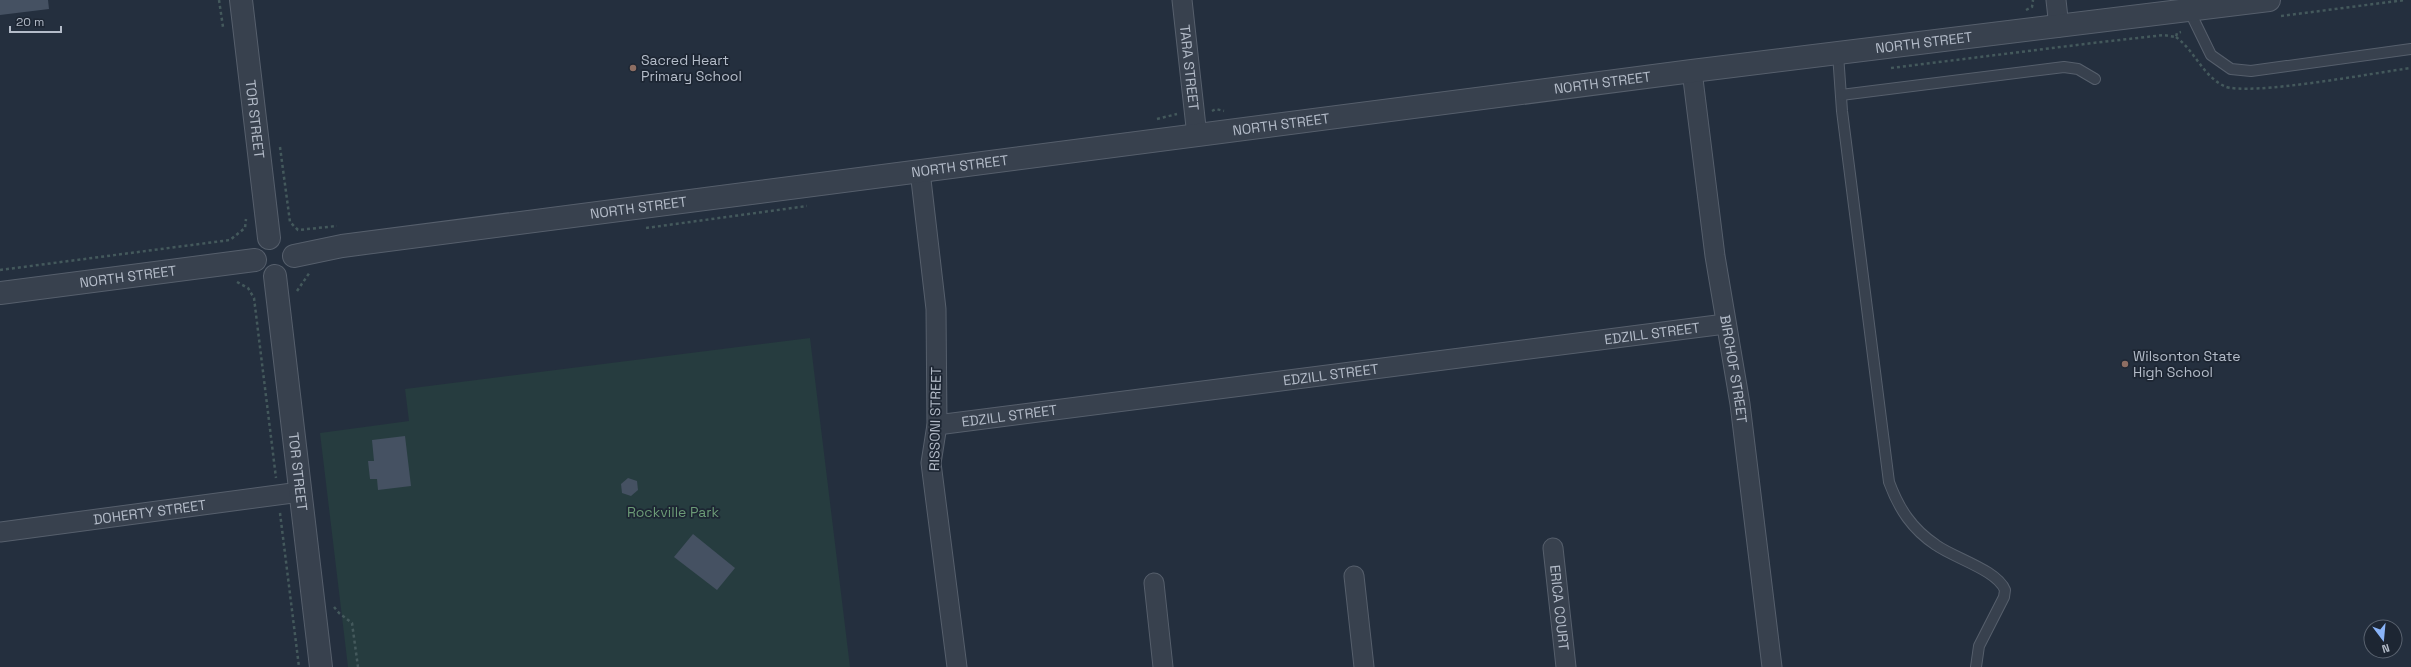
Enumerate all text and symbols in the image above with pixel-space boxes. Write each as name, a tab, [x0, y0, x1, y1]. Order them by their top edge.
scale bar	[10, 8, 61, 34]
text: 20 m	[16, 14, 44, 30]
street label: TARA STREET	[1176, 24, 1203, 111]
street label: NORTH STREET	[1874, 28, 1973, 57]
place label: Sacred Heart Primary School	[641, 51, 742, 85]
marker: Sacred Heart Primary School	[628, 63, 638, 73]
street label: NORTH STREET	[1553, 67, 1652, 98]
street label: TOR STREET	[241, 79, 269, 159]
street label: NORTH STREET	[1232, 109, 1331, 139]
street label: NORTH STREET	[910, 151, 1009, 181]
street label: NORTH STREET	[589, 192, 688, 223]
street label: NORTH STREET	[78, 261, 178, 292]
street label: BIRCHOF STREET	[1716, 313, 1751, 424]
street label: EDZILL STREET	[1603, 318, 1701, 348]
place label: Wilsonton State High School	[2133, 347, 2241, 381]
street label: EDZILL STREET	[1282, 359, 1380, 390]
marker: Wilsonton State High School	[2120, 359, 2130, 369]
street label: RISSONI STREET	[925, 367, 945, 471]
street label: EDZILL STREET	[961, 401, 1058, 431]
street label: TOR STREET	[284, 431, 312, 512]
street label: DOHERTY STREET	[92, 496, 207, 528]
park label: Rockville Park	[627, 503, 720, 521]
street label: ERICA COURT	[1546, 564, 1573, 651]
north arrow	[2363, 619, 2403, 659]
text: N	[2380, 641, 2391, 656]

